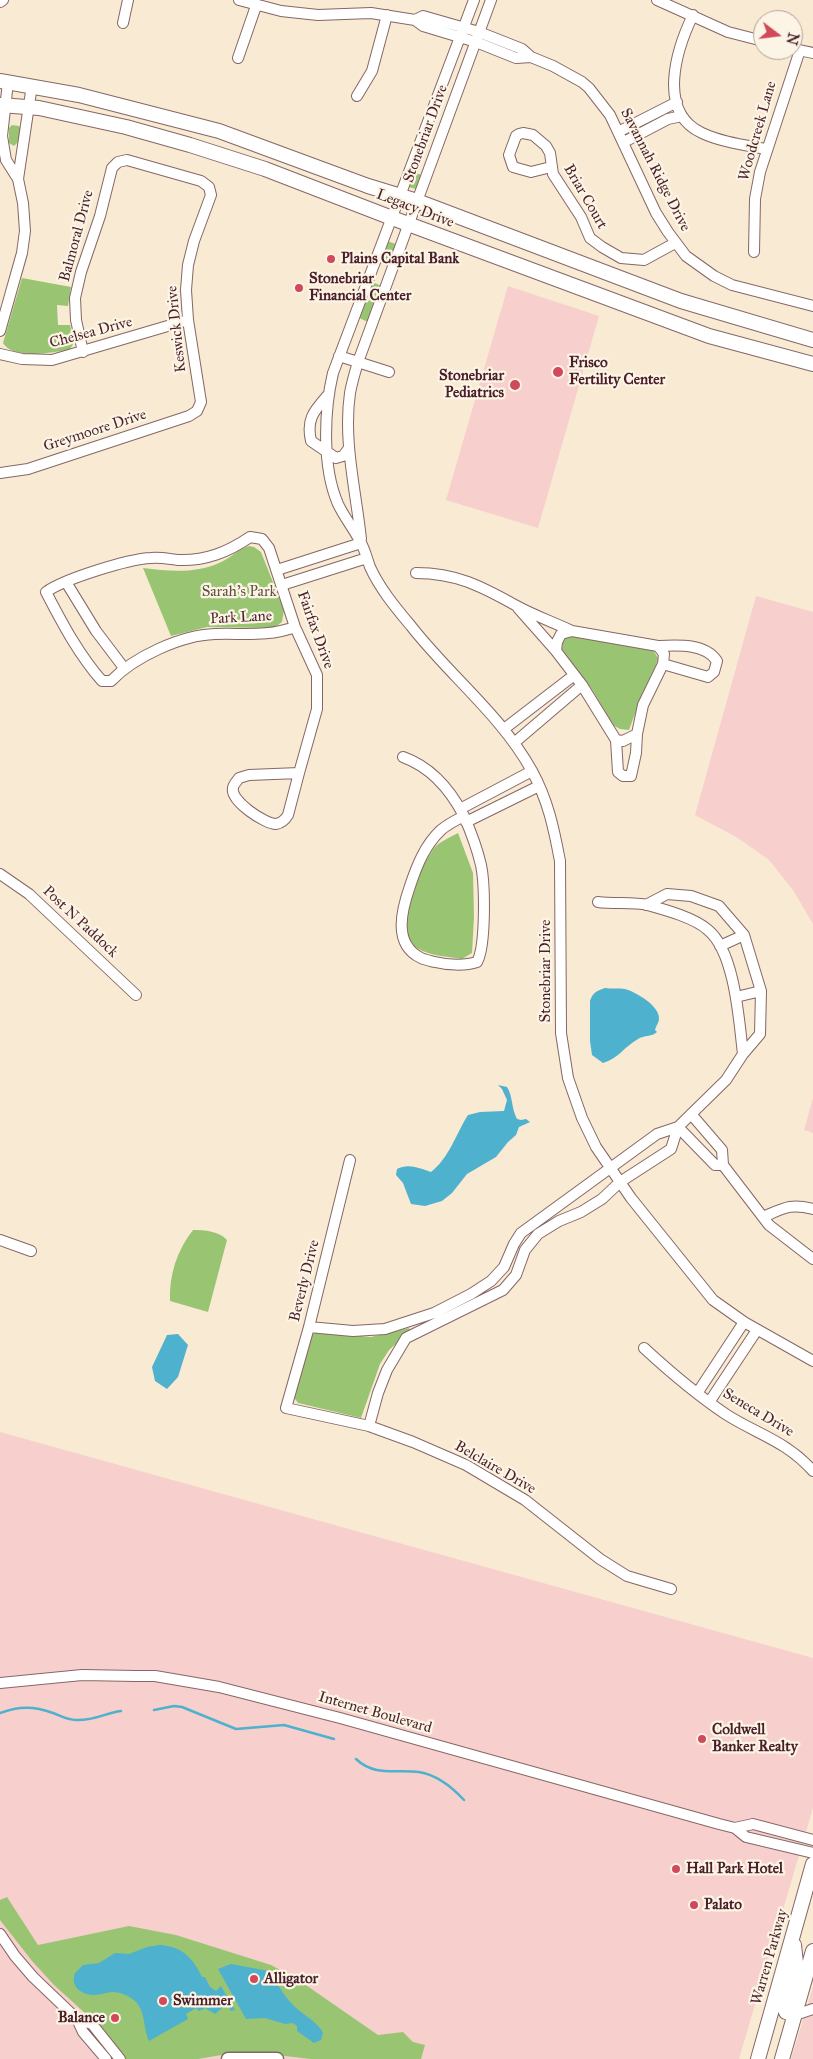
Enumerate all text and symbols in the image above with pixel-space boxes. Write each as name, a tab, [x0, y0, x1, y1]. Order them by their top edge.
north arrow	[753, 10, 803, 60]
text: N	[782, 31, 802, 47]
street label: Woodcreek Lane	[735, 79, 781, 183]
street label: Stonebriar Drive	[400, 83, 452, 185]
street label: Savannah Ridge Drive	[616, 105, 694, 235]
street label: Briar Court	[559, 161, 611, 233]
street label: Legacy Drive	[374, 186, 456, 232]
street label: Balmoral Drive	[56, 188, 98, 284]
place label: Plains Capital Bank	[341, 250, 459, 268]
marker: Plains Capital Bank	[325, 253, 337, 265]
place label: Stonebriar Financial Center	[309, 270, 411, 305]
marker: Stonebriar Financial Center	[293, 282, 305, 294]
street label: Keswick Drive	[163, 285, 191, 373]
street label: Chelsea Drive	[48, 313, 134, 353]
place label: Frisco Fertility Center	[569, 354, 665, 389]
marker: Frisco Fertility Center	[551, 365, 565, 379]
place label: Stonebriar Pediatrics	[439, 367, 504, 402]
marker: Stonebriar Pediatrics	[508, 378, 522, 392]
street label: Greymoore Drive	[41, 406, 149, 456]
park label: Sarah's Park	[202, 583, 276, 601]
street label: Fairfax Drive	[293, 589, 337, 671]
street label: Park Lane	[210, 607, 272, 629]
street label: Post N Paddock	[39, 882, 121, 962]
street label: Stonebriar Drive	[537, 920, 555, 1022]
street label: Beverly Drive	[286, 1238, 324, 1324]
street label: Seneca Drive	[719, 1385, 797, 1441]
street label: Belclaire Drive	[451, 1438, 539, 1498]
street label: Internet Boulevard	[316, 1688, 434, 1738]
place label: Coldwell Banker Realty	[712, 1721, 798, 1756]
marker: Coldwell Banker Realty	[696, 1733, 708, 1745]
place label: Hall Park Hotel	[686, 1860, 783, 1878]
marker: Hall Park Hotel	[670, 1863, 682, 1875]
place label: Palato	[704, 1896, 742, 1914]
marker: Palato	[688, 1899, 700, 1911]
street label: Warren Parkway	[748, 1907, 792, 2007]
place label: Alligator	[264, 1970, 318, 1988]
marker: Alligator	[248, 1973, 260, 1985]
place label: Swimmer	[173, 1992, 233, 2010]
marker: Swimmer	[157, 1995, 169, 2007]
place label: Balance	[58, 2009, 105, 2027]
marker: Balance	[109, 2012, 121, 2024]

